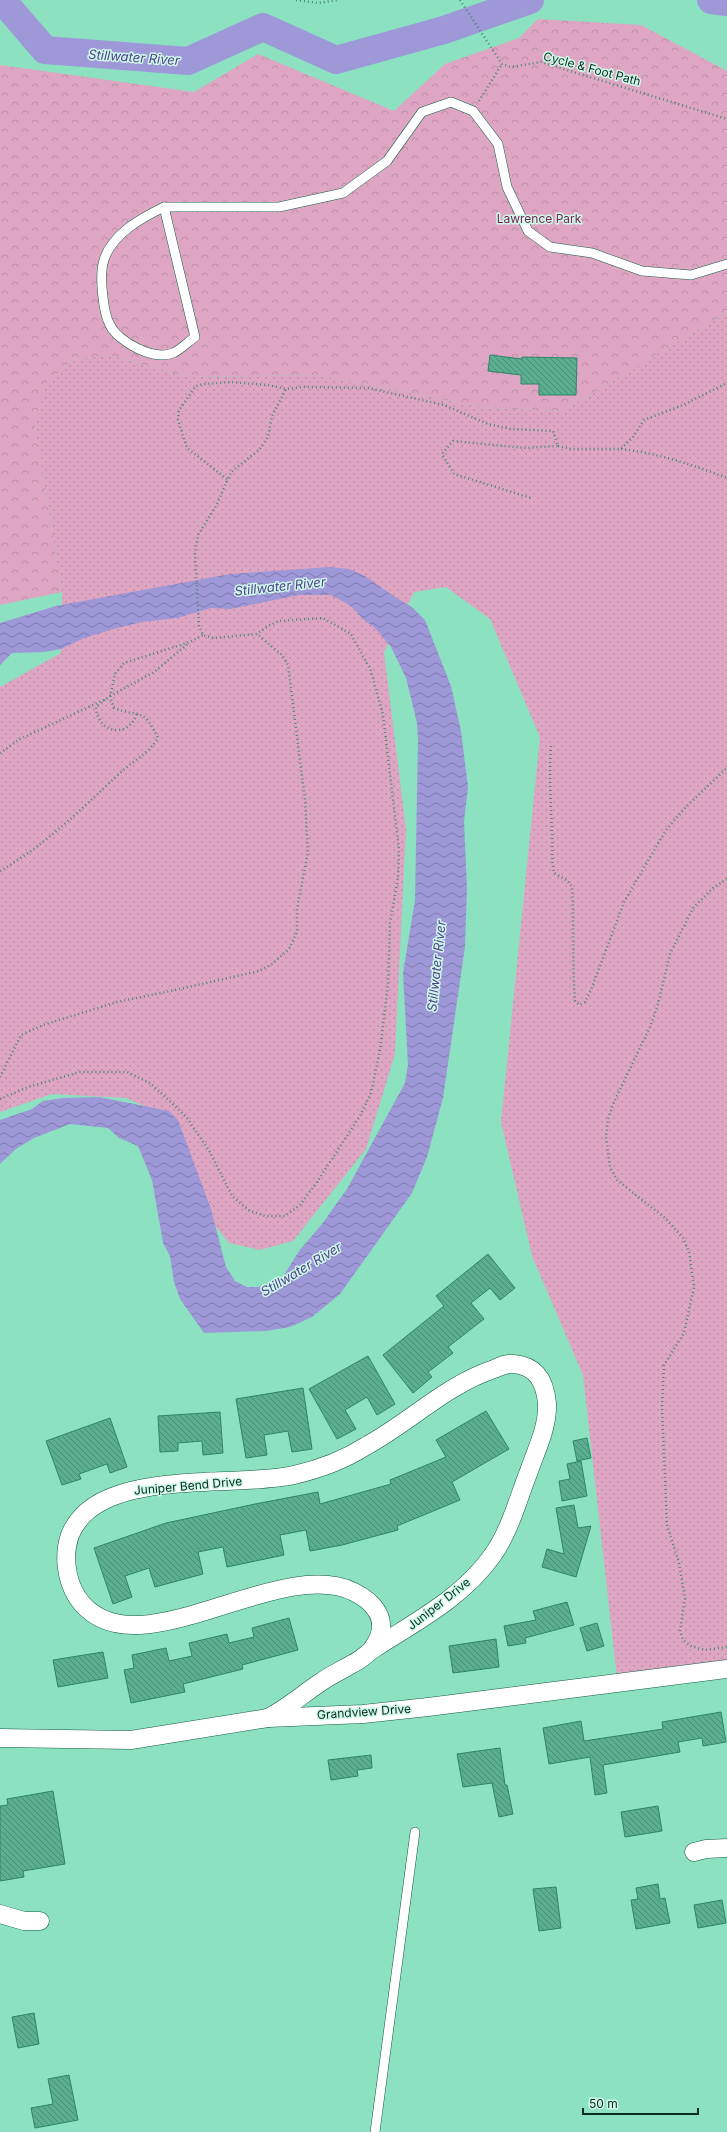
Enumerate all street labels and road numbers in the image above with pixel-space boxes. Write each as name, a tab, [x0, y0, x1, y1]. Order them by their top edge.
street label: Cycle & Foot Path	[542, 48, 642, 89]
street label: Juniper Bend Drive	[133, 1473, 243, 1498]
street label: Juniper Drive	[404, 1574, 473, 1633]
street label: Grandview Drive	[317, 1701, 411, 1722]

